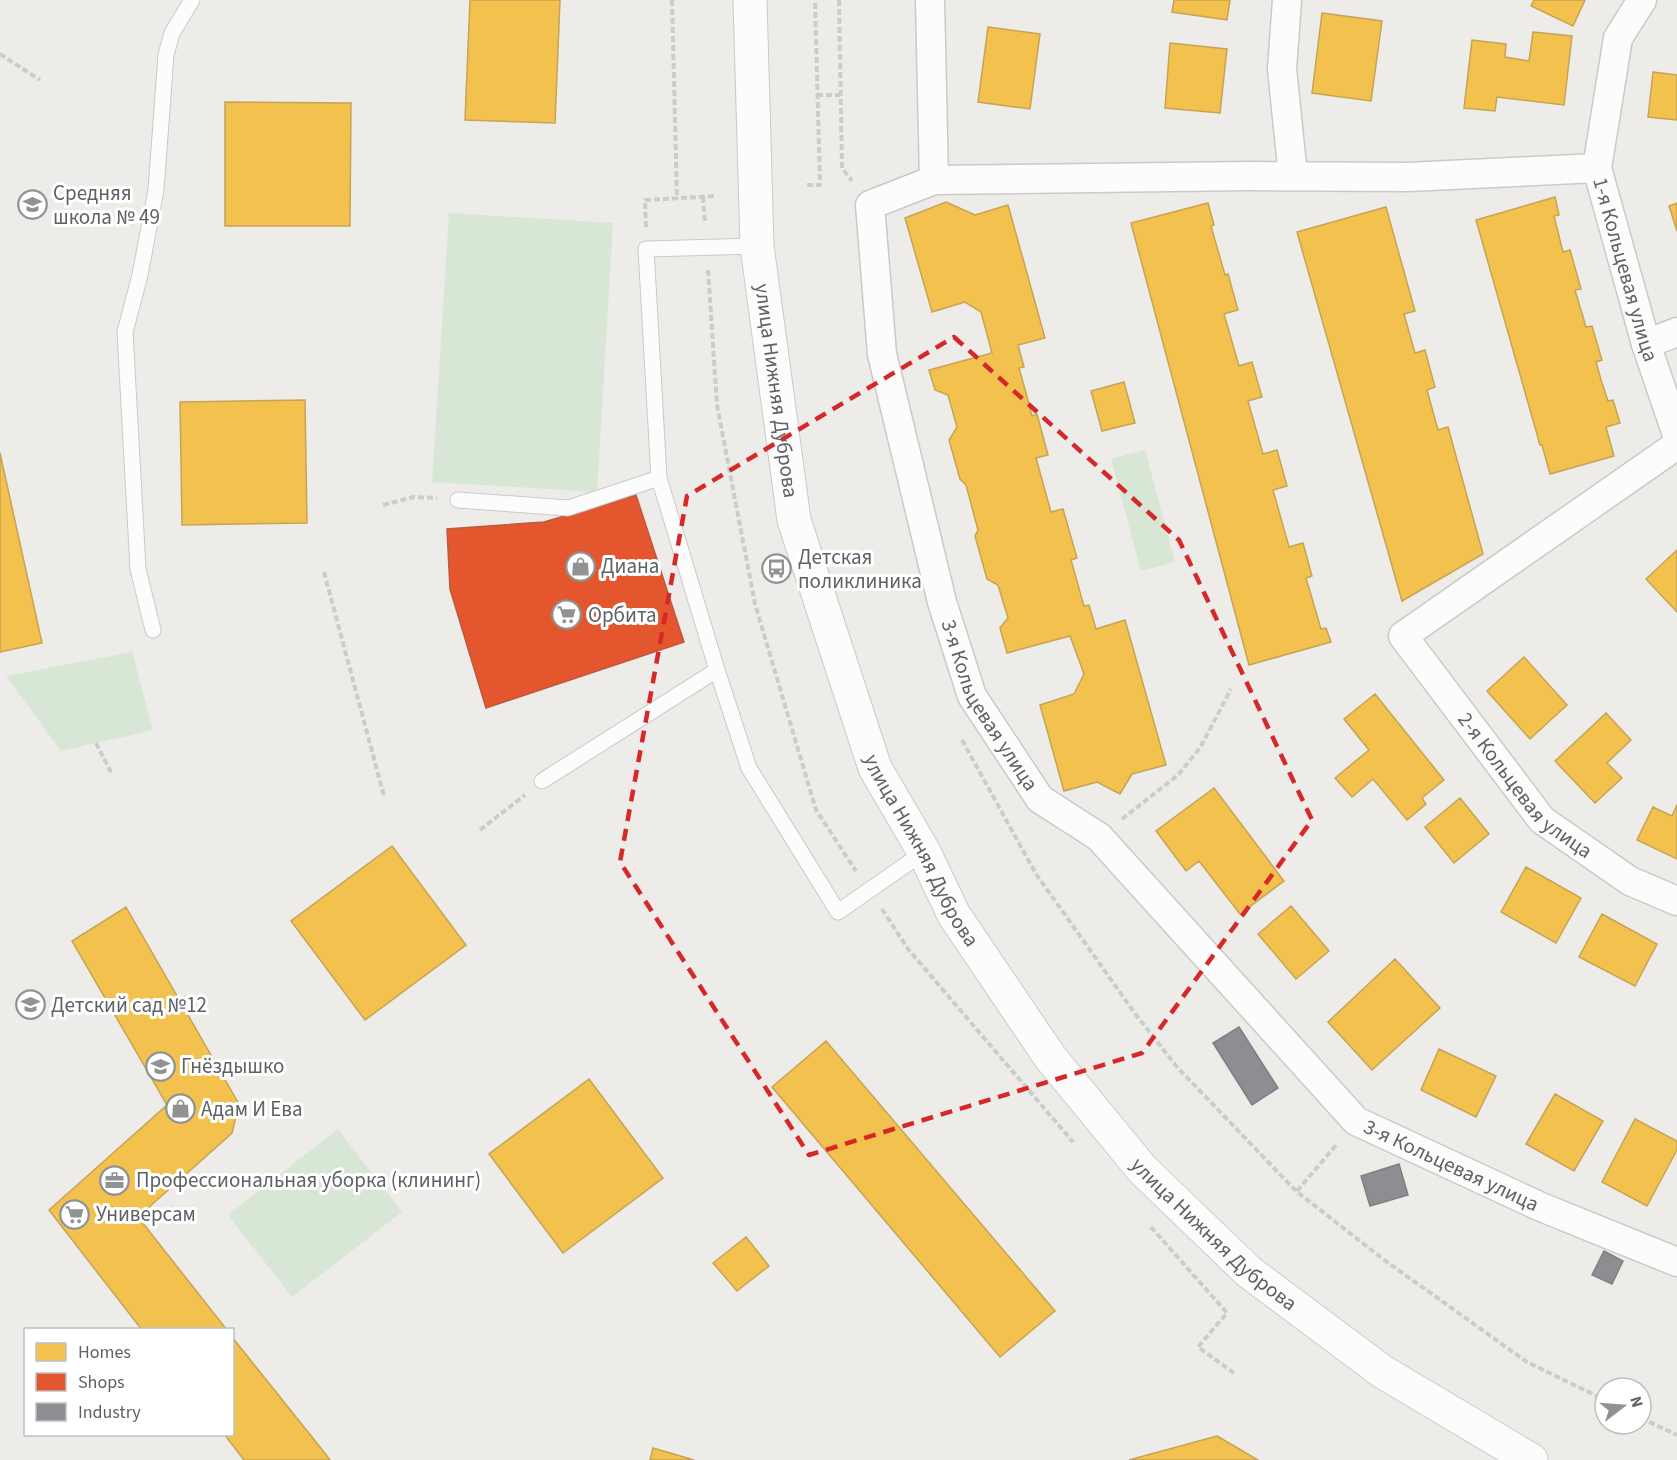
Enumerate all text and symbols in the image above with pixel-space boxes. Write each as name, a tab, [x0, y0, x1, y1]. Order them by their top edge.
street label: 1-я Кольцевая улица	[1585, 174, 1666, 366]
place label: Средняя школа № 49	[53, 178, 160, 232]
school or university icon: Средняя школа № 49	[16, 189, 48, 221]
street label: улица Нижняя Дуброва	[747, 282, 806, 500]
place label: Детская поликлиника	[798, 542, 922, 596]
shop icon: Диана	[564, 550, 596, 582]
place label: Диана	[601, 551, 659, 581]
bus stop icon: Детская поликлиника	[761, 553, 793, 585]
supermarket icon: Орбита	[551, 599, 583, 631]
place label: Орбита	[588, 600, 657, 630]
street label: 3-я Кольцевая улица	[934, 616, 1046, 797]
street label: 2-я Кольцевая улица	[1451, 706, 1599, 866]
street label: улица Нижняя Дуброва	[857, 750, 986, 953]
school or university icon: Детский сад №12	[14, 989, 46, 1021]
place label: Детский сад №12	[51, 990, 207, 1020]
school or university icon: Гнёздышко	[144, 1050, 176, 1082]
place label: Гнёздышко	[181, 1051, 285, 1081]
shop icon: Адам И Ева	[164, 1093, 196, 1125]
place label: Адам И Ева	[201, 1094, 303, 1124]
street label: 3-я Кольцевая улица	[1359, 1112, 1544, 1219]
street label: улица Нижняя Дуброва	[1123, 1151, 1303, 1318]
office icon: Профессиональная уборка (клининг)	[99, 1164, 131, 1196]
place label: Профессиональная уборка (клининг)	[136, 1165, 481, 1195]
supermarket icon: Универсам	[59, 1198, 91, 1230]
place label: Универсам	[96, 1199, 196, 1229]
legend	[24, 1328, 234, 1436]
text: Homes	[78, 1340, 131, 1365]
text: Shops	[78, 1370, 125, 1395]
north arrow	[1593, 1376, 1653, 1436]
text: N	[1624, 1394, 1648, 1410]
text: Industry	[78, 1400, 141, 1425]

